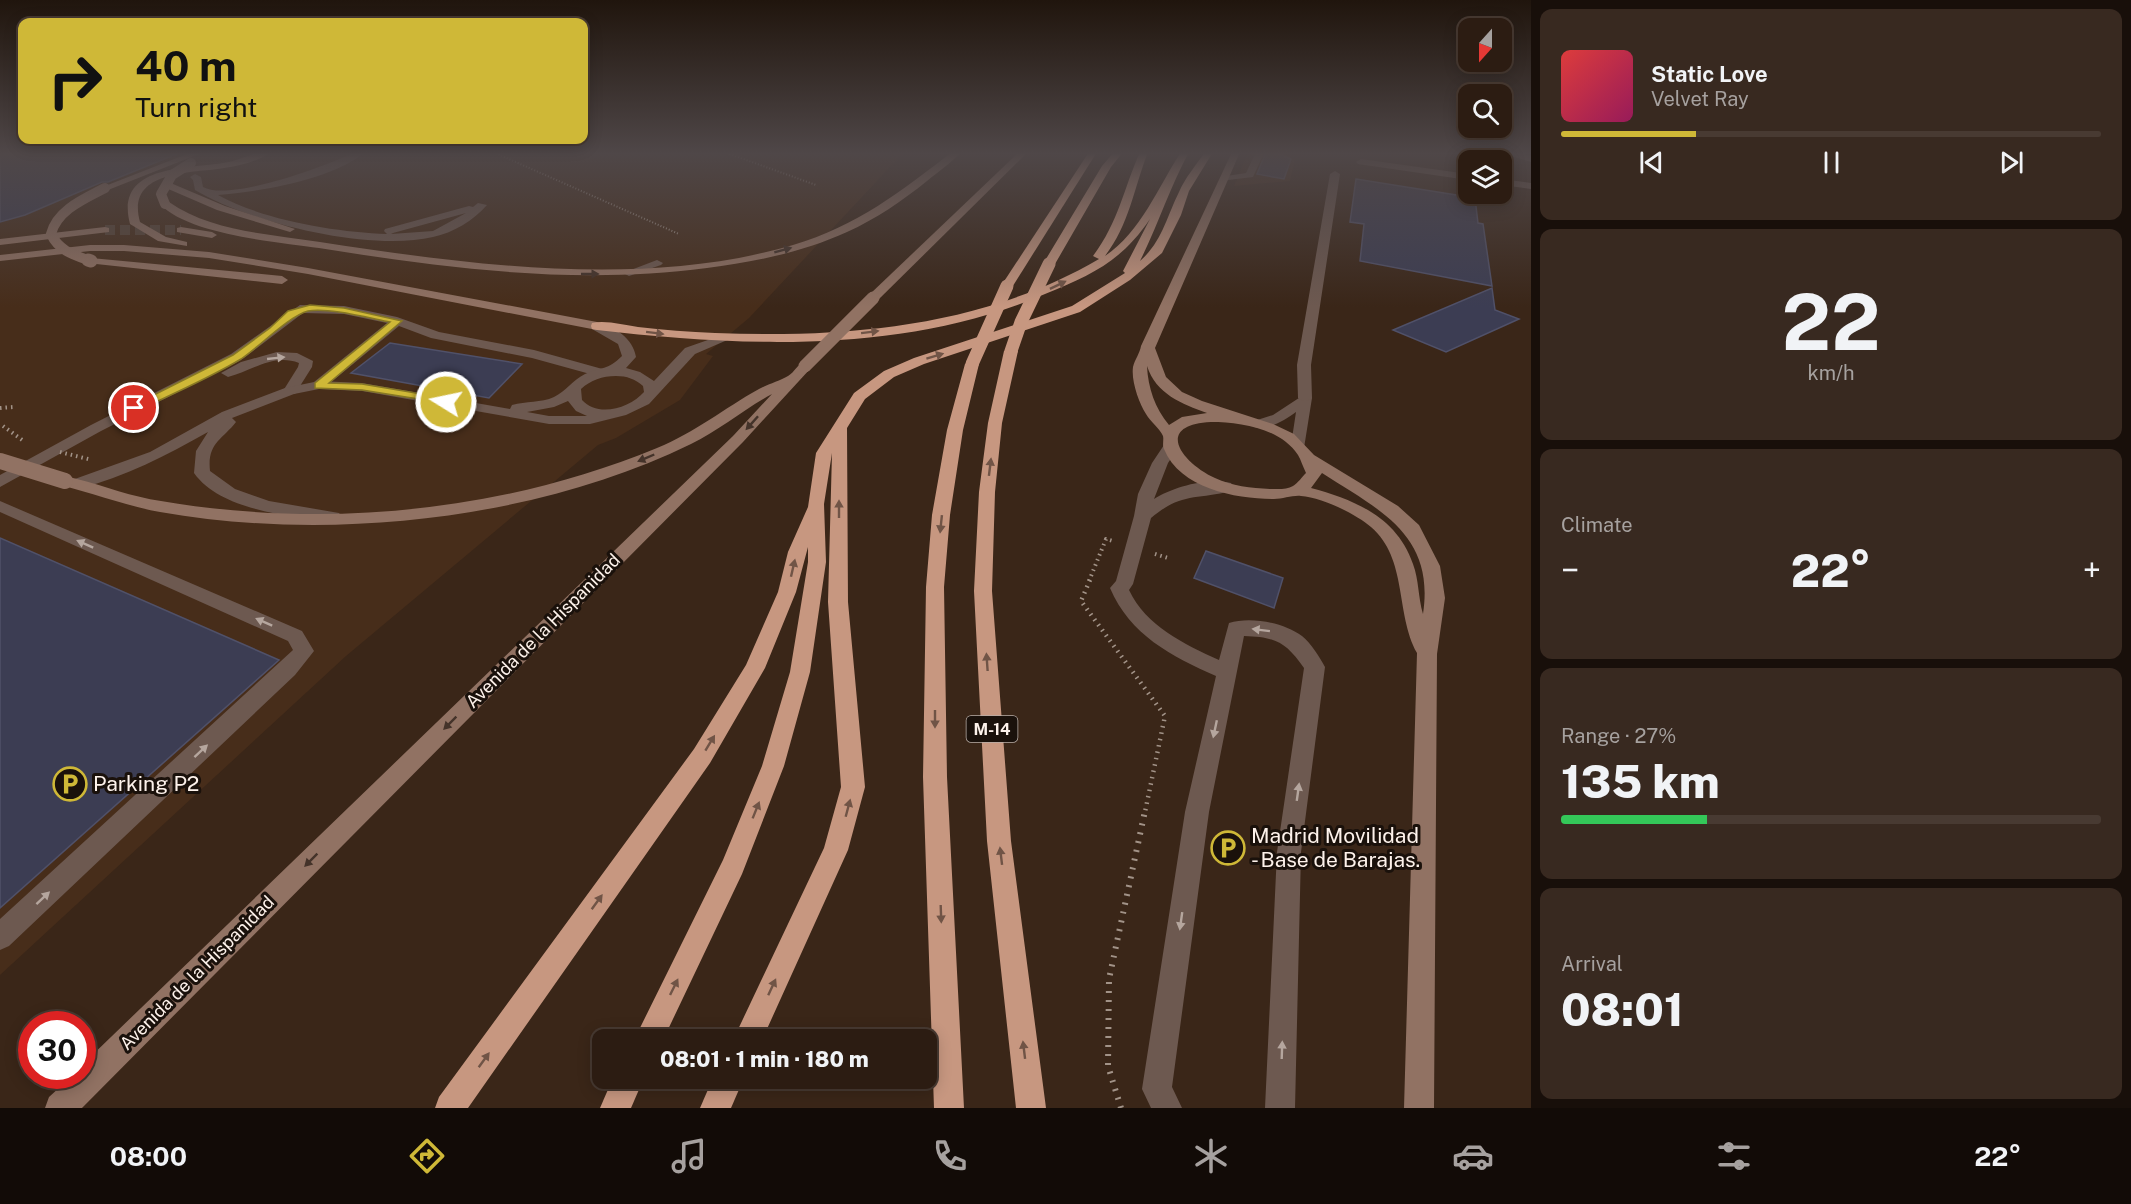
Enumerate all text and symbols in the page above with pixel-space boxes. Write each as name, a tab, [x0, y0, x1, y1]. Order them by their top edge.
north arrow	[1458, 18, 1512, 72]
map controls	[1458, 18, 1512, 204]
text: 40 m	[135, 41, 237, 90]
icon: right	[36, 42, 114, 120]
text: Static Love	[1651, 61, 1768, 87]
button: search	[1458, 84, 1512, 138]
text: Velvet Ray	[1651, 87, 1749, 111]
text: Turn right	[135, 91, 258, 123]
icon: previous	[1635, 146, 1668, 179]
icon: pause	[1815, 146, 1848, 179]
icon: next	[1995, 146, 2028, 179]
button: layers	[1458, 150, 1512, 204]
one-way arrow	[774, 245, 793, 255]
one-way arrow	[581, 269, 600, 279]
text: 22	[1781, 276, 1881, 368]
one-way arrow	[1050, 280, 1067, 290]
one-way arrow	[861, 327, 880, 337]
one-way arrow	[645, 329, 664, 338]
one-way arrow	[926, 351, 944, 360]
one-way arrow	[267, 353, 286, 363]
text: km/h	[1807, 361, 1855, 385]
position arrow	[414, 370, 478, 434]
pin	[108, 382, 159, 433]
icon: arrive	[117, 391, 150, 424]
one-way arrow	[746, 416, 760, 430]
one-way arrow	[636, 453, 654, 463]
one-way arrow	[985, 458, 995, 477]
one-way arrow	[834, 499, 844, 518]
text: Climate	[1561, 513, 1633, 537]
one-way arrow	[936, 515, 946, 534]
one-way arrow	[76, 540, 93, 549]
text: 22°	[1791, 544, 1871, 597]
street label: Avenida de la Hispanidad	[461, 549, 624, 712]
text: −	[1561, 551, 1579, 589]
text: +	[2083, 551, 2101, 589]
one-way arrow	[789, 558, 799, 577]
one-way arrow	[255, 616, 273, 626]
one-way arrow	[1251, 625, 1270, 635]
one-way arrow	[983, 652, 992, 671]
one-way arrow	[930, 709, 940, 728]
one-way arrow	[443, 716, 458, 730]
road number: M-14	[966, 716, 1018, 742]
one-way arrow	[1210, 720, 1219, 739]
text: Range · 27%	[1561, 724, 1676, 748]
one-way arrow	[705, 734, 715, 751]
one-way arrow	[194, 744, 208, 758]
text: 135 km	[1561, 755, 1720, 808]
parking icon: Parking P2	[52, 766, 88, 802]
place label: Parking P2	[93, 771, 199, 796]
one-way arrow	[1293, 783, 1302, 802]
one-way arrow	[843, 798, 853, 817]
one-way arrow	[752, 801, 761, 819]
place label: Madrid Movilidad - Base de Barajas.	[1251, 823, 1420, 872]
parking icon: Madrid Movilidad - Base de Barajas.	[1210, 830, 1246, 866]
one-way arrow	[996, 847, 1006, 866]
one-way arrow	[304, 853, 319, 867]
one-way arrow	[36, 891, 50, 905]
street label: Avenida de la Hispanidad	[115, 891, 278, 1054]
one-way arrow	[591, 895, 603, 910]
one-way arrow	[936, 904, 946, 923]
one-way arrow	[1177, 911, 1186, 930]
text: Arrival	[1561, 952, 1623, 976]
one-way arrow	[669, 978, 679, 995]
one-way arrow	[767, 978, 776, 995]
text: 08:01	[1561, 983, 1684, 1036]
speed limit sign: 30	[18, 1011, 96, 1089]
one-way arrow	[1020, 1040, 1029, 1059]
one-way arrow	[1277, 1040, 1286, 1059]
text: 08:01 · 1 min · 180 m	[660, 1046, 869, 1072]
one-way arrow	[478, 1053, 490, 1069]
icon: directions	[406, 1135, 448, 1177]
icon: music	[668, 1135, 710, 1177]
icon: phone	[929, 1135, 971, 1177]
icon: climate	[1190, 1135, 1232, 1177]
icon: car	[1452, 1135, 1494, 1177]
icon: filters	[1713, 1135, 1755, 1177]
text: 08:00	[110, 1140, 187, 1172]
text: 22°	[1974, 1140, 2021, 1172]

